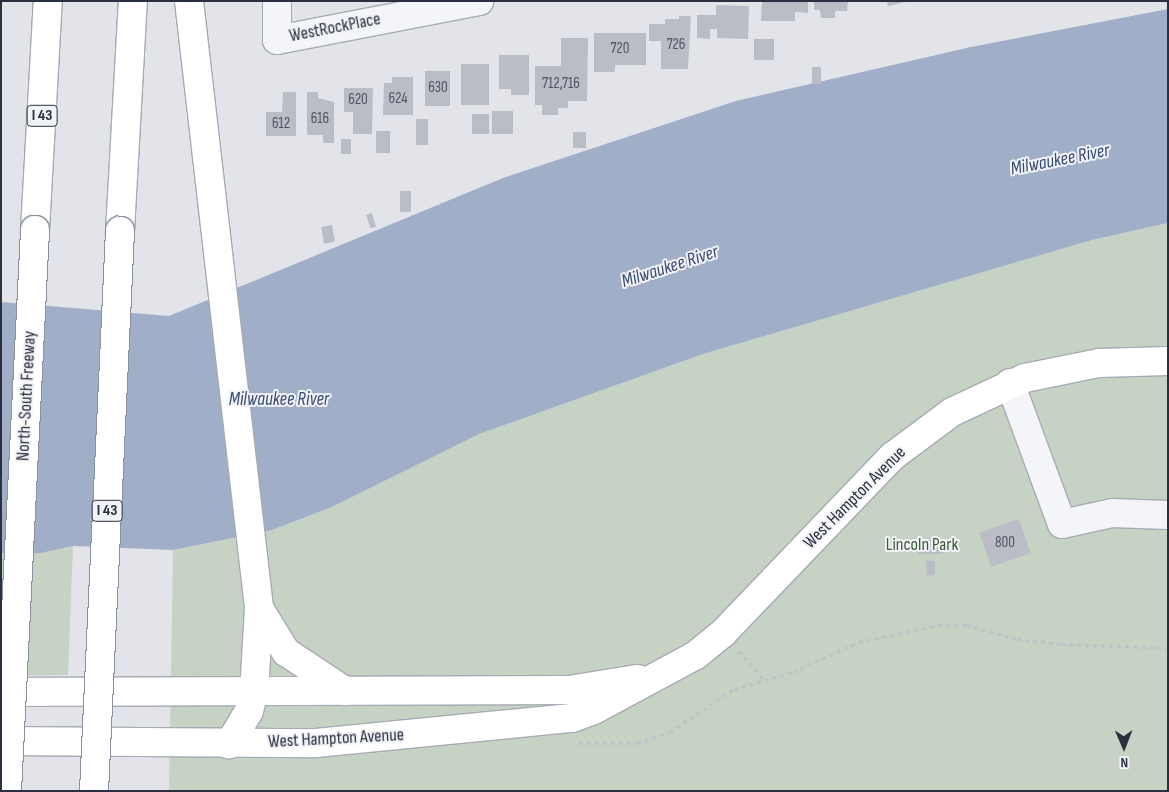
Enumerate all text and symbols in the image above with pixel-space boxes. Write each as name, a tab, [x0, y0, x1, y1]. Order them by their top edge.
street label: WestRockPlace	[288, 9, 382, 47]
house number: 726	[667, 36, 685, 54]
house number: 720	[611, 40, 629, 58]
house number: 712,716	[542, 75, 580, 93]
house number: 630	[428, 79, 448, 97]
house number: 624	[388, 90, 408, 108]
house number: 620	[348, 91, 368, 109]
road number: I 43	[26, 102, 58, 130]
house number: 616	[311, 110, 329, 128]
house number: 612	[272, 115, 290, 133]
water label: Milwaukee River	[1009, 139, 1111, 181]
water label: Milwaukee River	[619, 241, 721, 293]
street label: North-South Freeway	[13, 330, 41, 462]
water label: Milwaukee River	[229, 389, 329, 411]
street label: West Hampton Avenue	[799, 442, 911, 554]
road number: I 43	[91, 498, 123, 524]
park label: Lincoln Park	[886, 534, 958, 556]
house number: 800	[995, 534, 1015, 552]
north arrow	[1099, 722, 1149, 772]
street label: West Hampton Avenue	[268, 725, 404, 753]
text: N	[1120, 754, 1128, 771]

